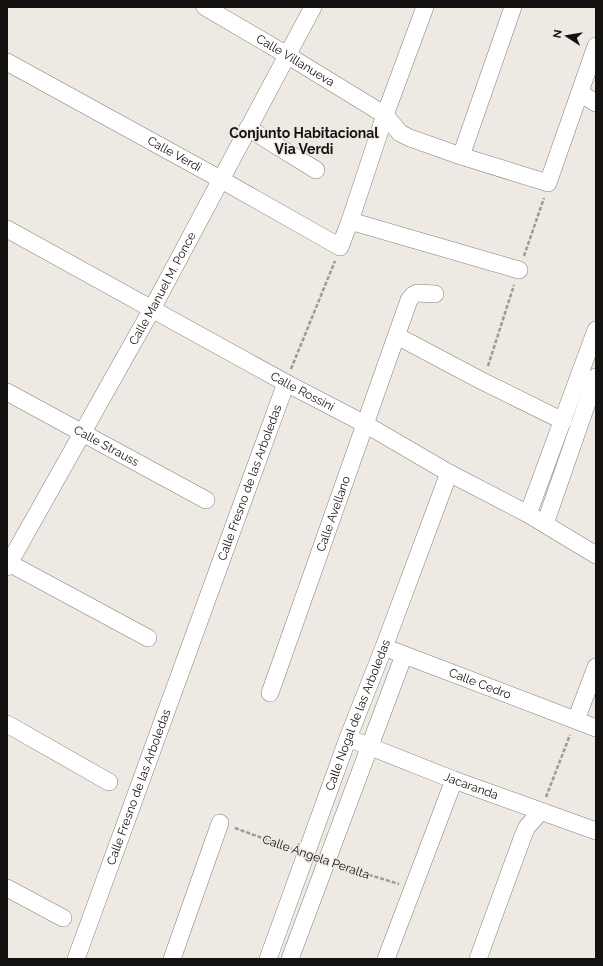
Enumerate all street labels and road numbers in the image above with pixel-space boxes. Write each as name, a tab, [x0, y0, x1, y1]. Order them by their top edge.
street label: Calle Villanueva	[254, 32, 337, 89]
street label: Calle Verdi	[145, 133, 204, 174]
street label: Calle Manuel M. Ponce	[126, 230, 199, 347]
street label: Calle Rossini	[268, 369, 337, 414]
street label: Calle Fresno de las Arboledas	[215, 403, 285, 563]
street label: Calle Strauss	[71, 423, 142, 469]
street label: Calle Avellano	[314, 474, 353, 554]
street label: Calle Nogal de las Arboledas	[323, 637, 393, 792]
street label: Calle Cedro	[447, 666, 513, 702]
street label: Calle Fresno de las Arboledas	[104, 707, 174, 867]
street label: Jacaranda	[442, 770, 500, 802]
street label: Calle Ángela Peralta	[261, 832, 371, 882]

